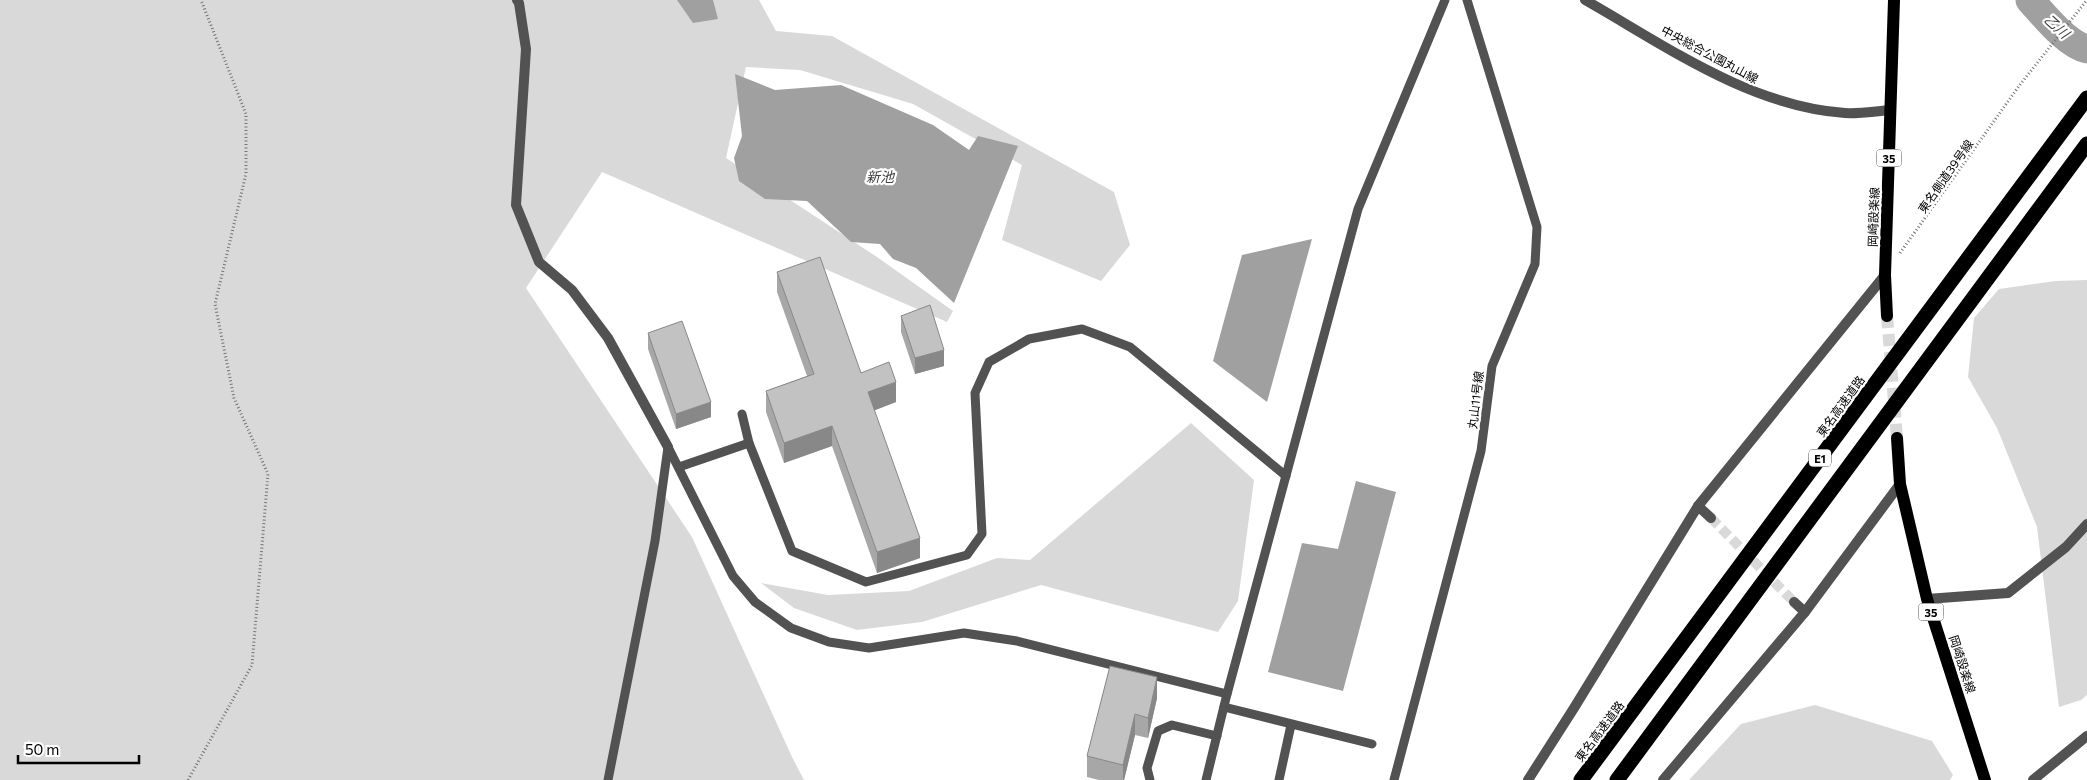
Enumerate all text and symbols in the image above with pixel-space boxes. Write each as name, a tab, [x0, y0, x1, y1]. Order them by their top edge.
water label: 乙川	[2041, 10, 2075, 43]
street label: 中央総合公園丸山線	[1659, 22, 1761, 86]
street label: 東名側道39号線	[1915, 137, 1975, 215]
road number: 35	[1876, 150, 1902, 167]
water label: 新池	[866, 168, 896, 185]
street label: 岡崎設楽線	[1865, 187, 1881, 247]
street label: 丸山11号線	[1465, 370, 1485, 430]
street label: 東名高速道路	[1813, 373, 1867, 439]
road number: E1	[1809, 449, 1831, 466]
road number: 35	[1918, 604, 1944, 620]
street label: 岡崎設楽線	[1947, 633, 1979, 695]
street label: 東名高速道路	[1572, 698, 1626, 764]
scale bar	[18, 732, 139, 764]
text: 50 m	[25, 740, 59, 758]

